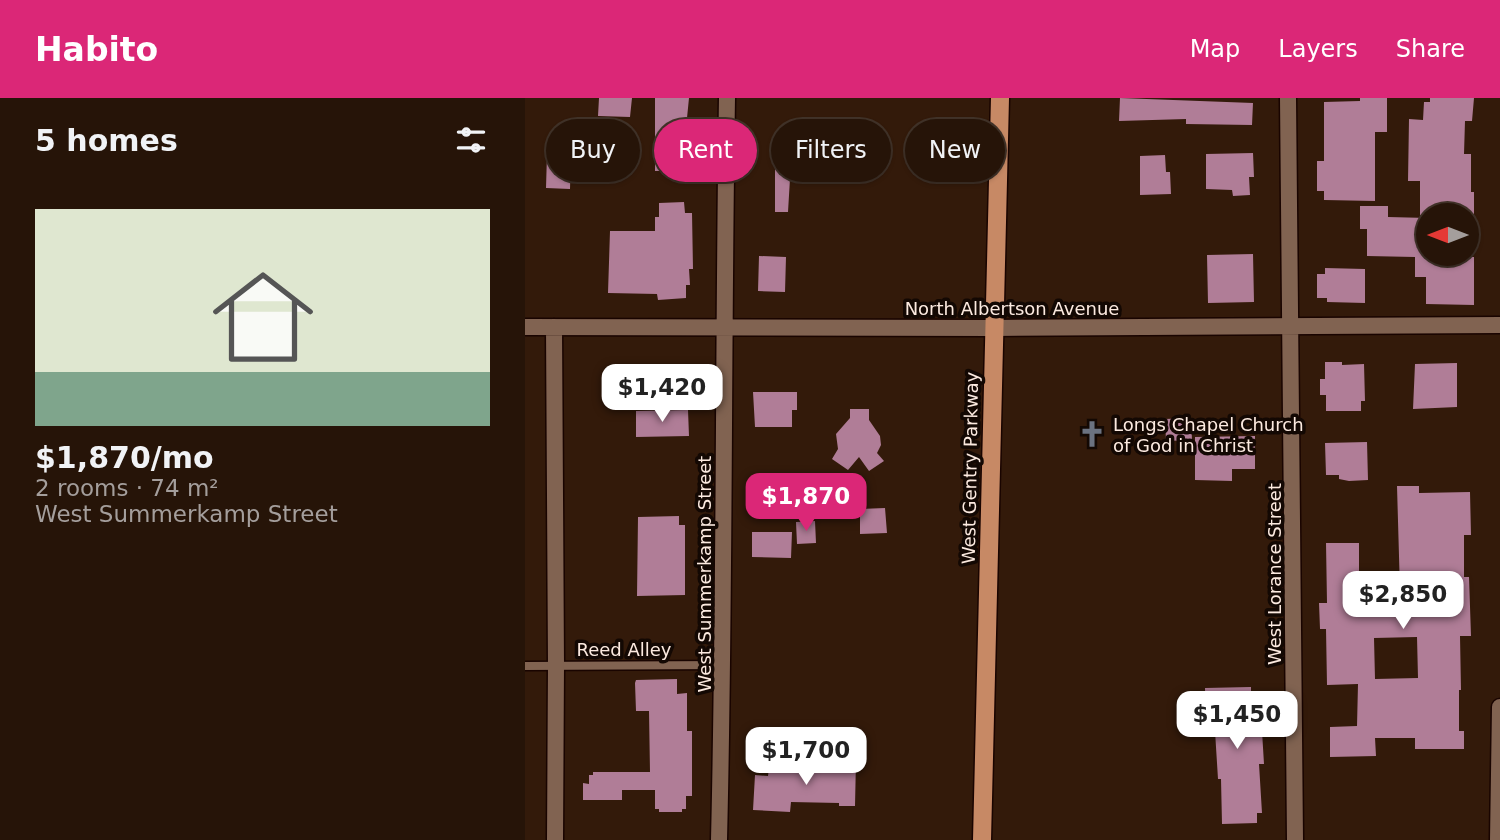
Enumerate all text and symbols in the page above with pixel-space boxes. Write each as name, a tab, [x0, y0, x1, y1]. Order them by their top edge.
text: Habito	[35, 30, 158, 69]
text: Map	[1190, 35, 1240, 63]
text: Layers	[1278, 35, 1358, 63]
text: Share	[1396, 35, 1465, 63]
chip: Buy	[546, 119, 640, 182]
chip: Rent	[654, 119, 757, 182]
chip: Filters	[771, 119, 891, 182]
chip: New	[905, 119, 1005, 182]
icon: filters	[452, 121, 490, 159]
text: 5 homes	[35, 123, 178, 158]
north arrow	[1416, 203, 1479, 266]
map controls	[1416, 203, 1479, 266]
icon: home	[200, 254, 326, 380]
street label: North Albertson Avenue	[905, 298, 1119, 319]
pin: $1,420	[605, 364, 719, 424]
street label: West Gentry Parkway	[958, 371, 982, 564]
text: $1,420	[618, 374, 706, 400]
place label: Longs Chapel Church of God in Christ	[1113, 414, 1304, 456]
church icon: Longs Chapel Church of God in Christ	[1077, 419, 1107, 449]
text: $1,870/mo	[35, 440, 214, 475]
street label: West Summerkamp Street	[694, 456, 715, 692]
pin: $1,870	[749, 474, 863, 533]
text: 2 rooms · 74 m²	[35, 475, 219, 501]
text: $1,870	[762, 483, 850, 509]
street label: West Lorance Street	[1264, 483, 1285, 665]
text: West Summerkamp Street	[35, 501, 338, 527]
pin: $2,850	[1346, 572, 1460, 631]
text: $2,850	[1359, 581, 1447, 607]
street label: Reed Alley	[576, 639, 672, 660]
pin: $1,450	[1180, 692, 1294, 751]
text: $1,450	[1193, 701, 1281, 727]
pin: $1,700	[749, 728, 863, 787]
text: $1,700	[762, 737, 850, 763]

